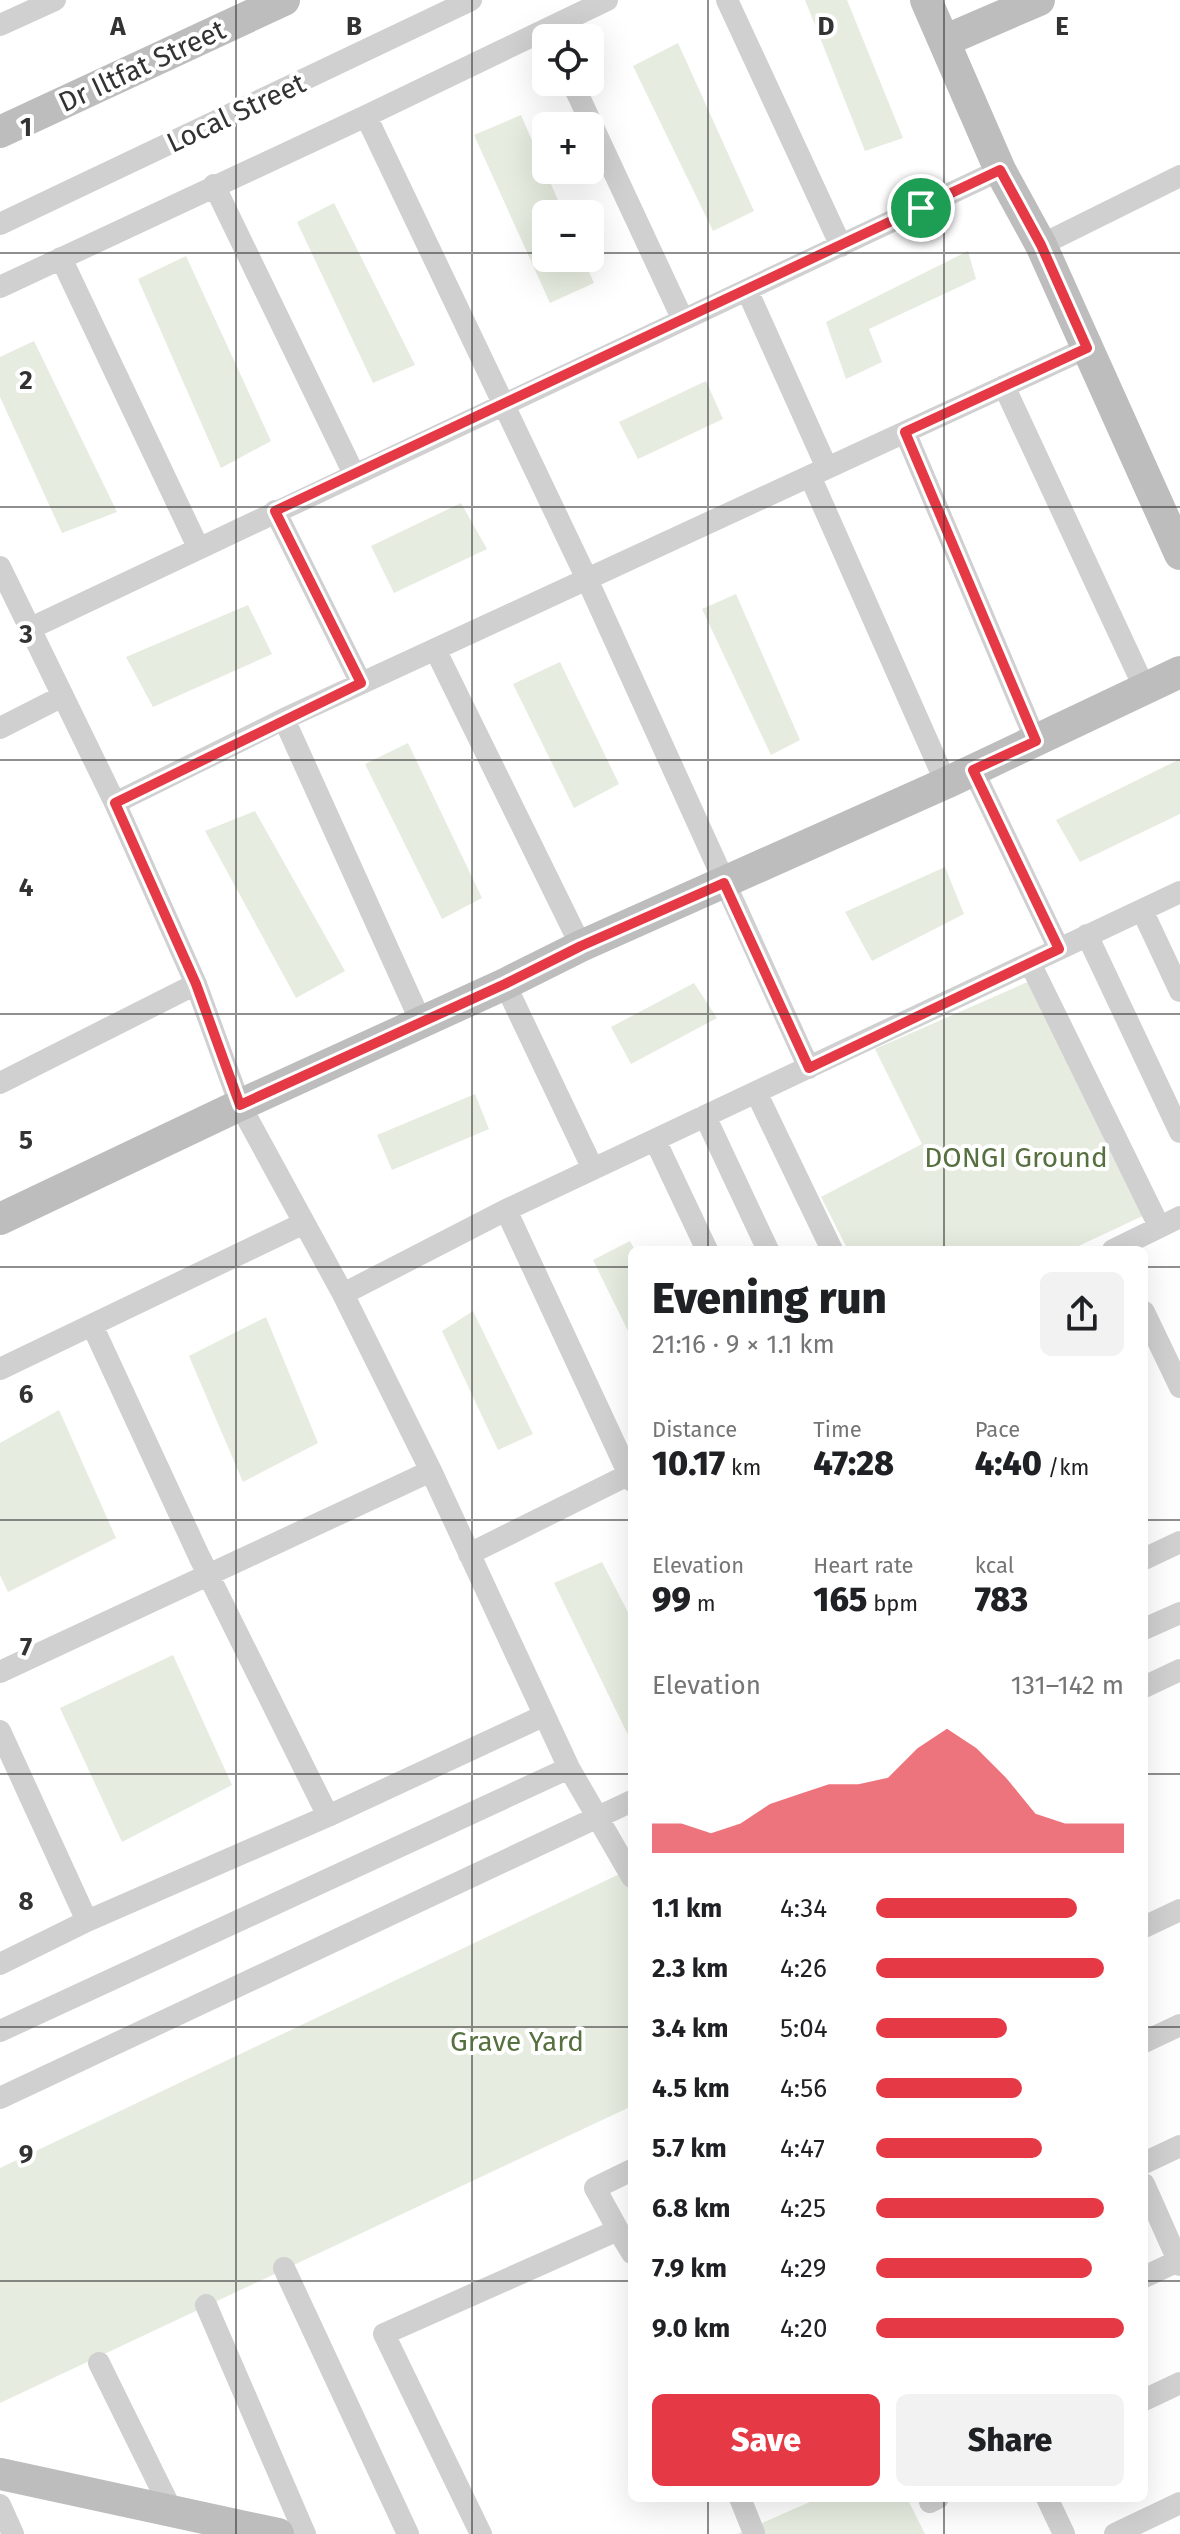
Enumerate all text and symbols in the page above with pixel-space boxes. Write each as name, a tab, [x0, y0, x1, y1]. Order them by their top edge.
text: A	[109, 11, 126, 42]
text: B	[346, 11, 362, 42]
text: D	[818, 11, 835, 42]
text: E	[1055, 11, 1069, 42]
street label: Dr Iltfat Street	[53, 13, 231, 119]
map controls	[532, 24, 604, 272]
button: locate	[532, 24, 604, 96]
street label: Local Street	[161, 66, 311, 159]
text: 1	[20, 112, 32, 143]
button: +	[532, 112, 604, 184]
pin	[887, 174, 955, 242]
icon: arrive	[899, 186, 943, 230]
button: −	[532, 200, 604, 272]
text: 2	[19, 365, 33, 396]
text: 3	[18, 619, 33, 650]
text: 4	[19, 872, 34, 903]
text: 5	[19, 1125, 33, 1156]
park label: DONGI Ground	[924, 1141, 1108, 1174]
text: Evening run	[652, 1272, 887, 1325]
button: share	[1040, 1272, 1124, 1356]
text: 21:16 · 9 × 1.1 km	[652, 1329, 835, 1360]
text: 6	[19, 1379, 34, 1410]
text: Distance	[652, 1416, 737, 1443]
text: Time	[813, 1416, 862, 1443]
text: Pace	[975, 1416, 1020, 1443]
text: 10.17	[652, 1443, 725, 1484]
text: 47:28	[813, 1443, 894, 1484]
text: 4:40	[975, 1443, 1042, 1484]
text: km	[725, 1454, 761, 1481]
text: /km	[1042, 1454, 1089, 1481]
text: Elevation	[652, 1552, 744, 1579]
text: Heart rate	[813, 1552, 914, 1579]
text: kcal	[975, 1552, 1014, 1579]
text: 99	[652, 1579, 691, 1620]
text: 165	[813, 1579, 867, 1620]
text: 783	[975, 1579, 1028, 1620]
text: m	[691, 1590, 716, 1617]
text: bpm	[867, 1590, 918, 1617]
text: 7	[20, 1632, 32, 1663]
text: Elevation	[652, 1670, 761, 1701]
text: 131–142 m	[1011, 1670, 1124, 1701]
text: 8	[18, 1886, 34, 1917]
text: 1.1 km	[652, 1893, 722, 1924]
text: 4:34	[780, 1893, 827, 1924]
text: 2.3 km	[652, 1953, 728, 1984]
text: 4:26	[780, 1953, 827, 1984]
text: 3.4 km	[652, 2013, 728, 2044]
text: 5:04	[780, 2013, 828, 2044]
park label: Grave Yard	[450, 2025, 584, 2058]
text: 4.5 km	[652, 2073, 730, 2104]
text: 4:56	[780, 2073, 827, 2104]
text: 5.7 km	[652, 2133, 727, 2164]
text: 4:47	[780, 2133, 825, 2164]
text: 9	[19, 2139, 33, 2170]
text: 6.8 km	[652, 2193, 731, 2224]
text: 4:25	[780, 2193, 826, 2224]
text: 7.9 km	[652, 2253, 727, 2284]
text: 4:29	[780, 2253, 826, 2284]
text: 9.0 km	[652, 2313, 730, 2344]
text: 4:20	[780, 2313, 827, 2344]
button: Save	[652, 2394, 880, 2486]
button: Share	[896, 2394, 1124, 2486]

